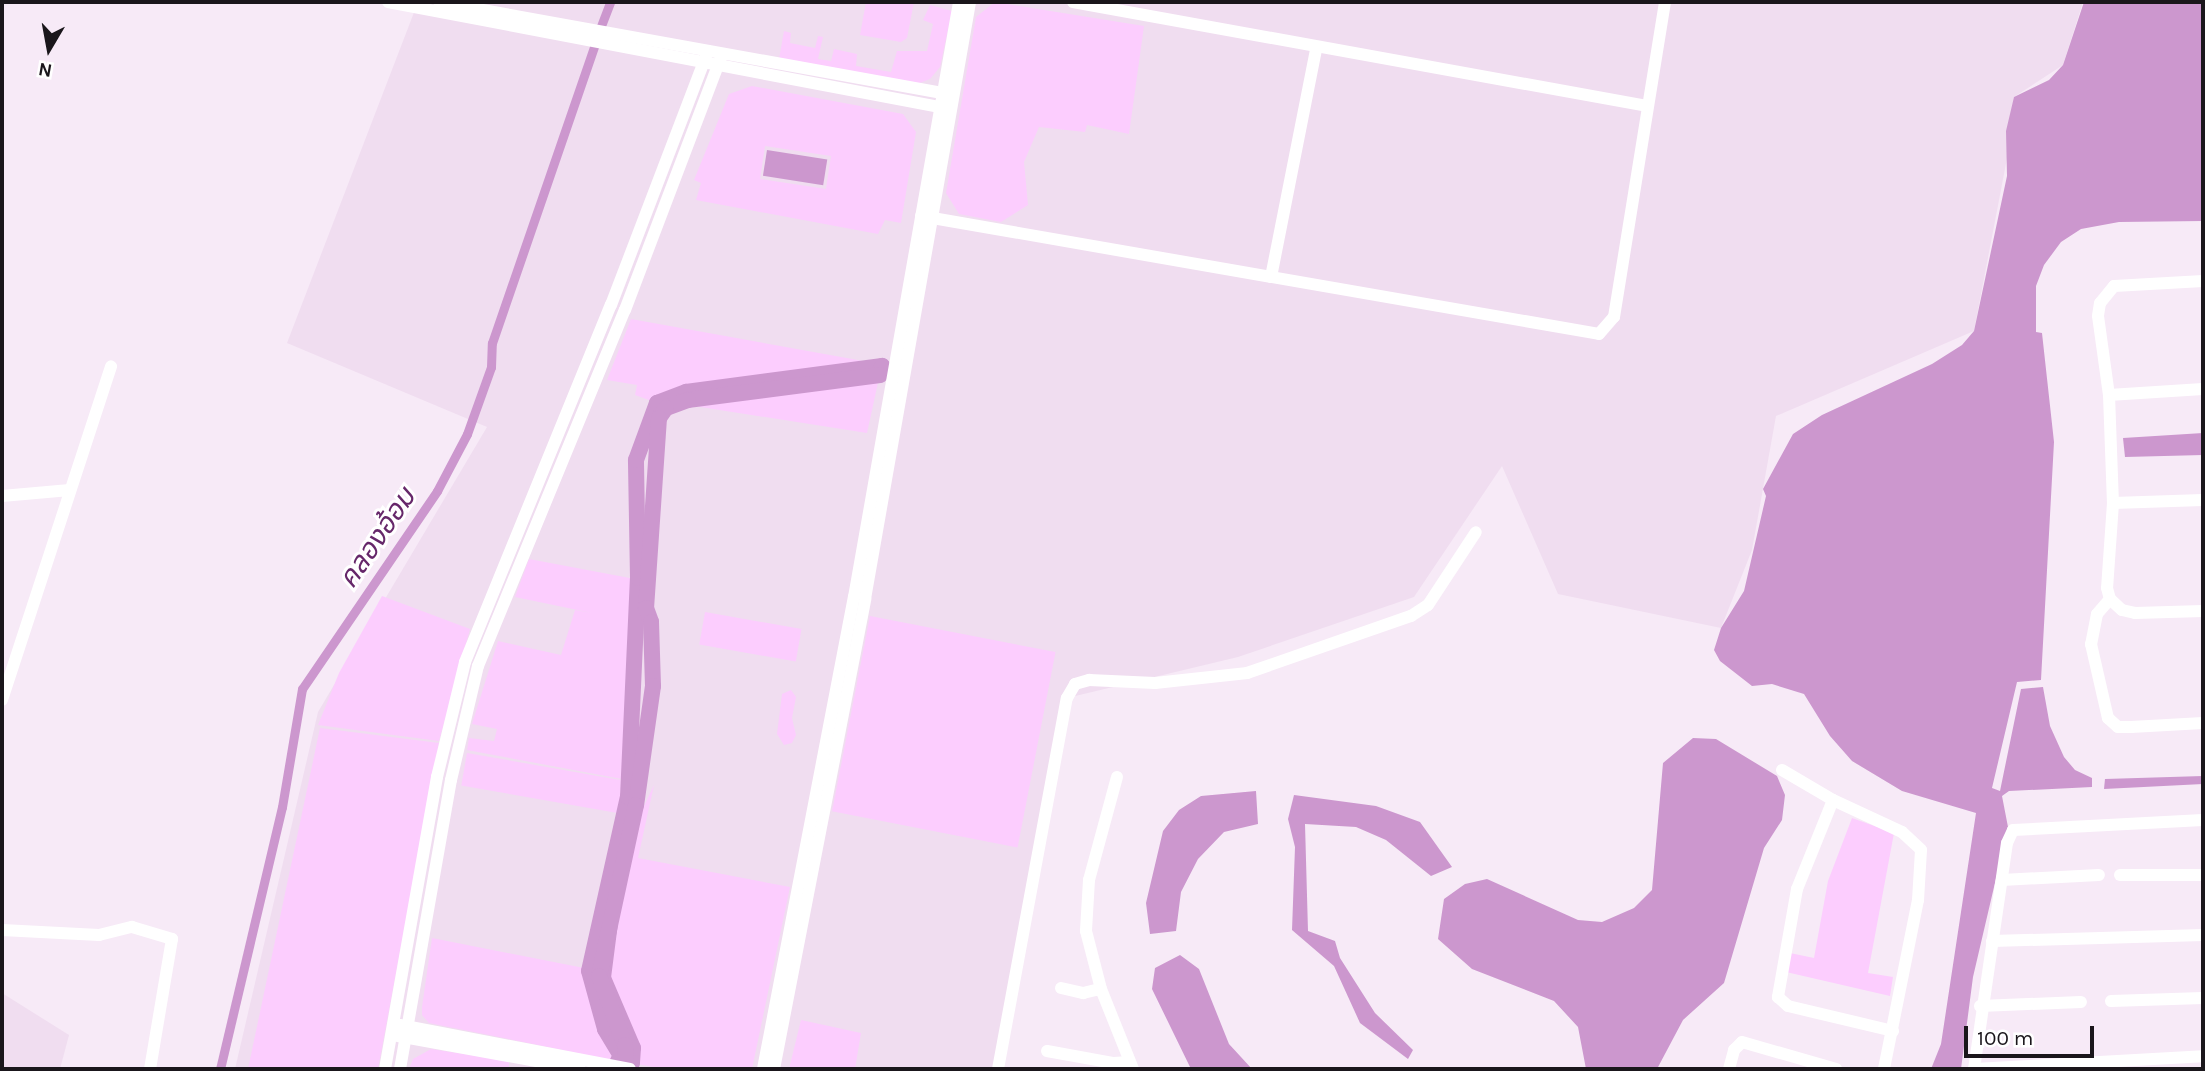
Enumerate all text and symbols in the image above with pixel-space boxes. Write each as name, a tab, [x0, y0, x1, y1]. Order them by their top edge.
north arrow	[14, 14, 84, 84]
text: N	[37, 58, 54, 82]
water label: คลองอ้อม	[331, 482, 423, 594]
scale bar	[1967, 1012, 2096, 1056]
text: 100 m	[1977, 1026, 2034, 1050]

